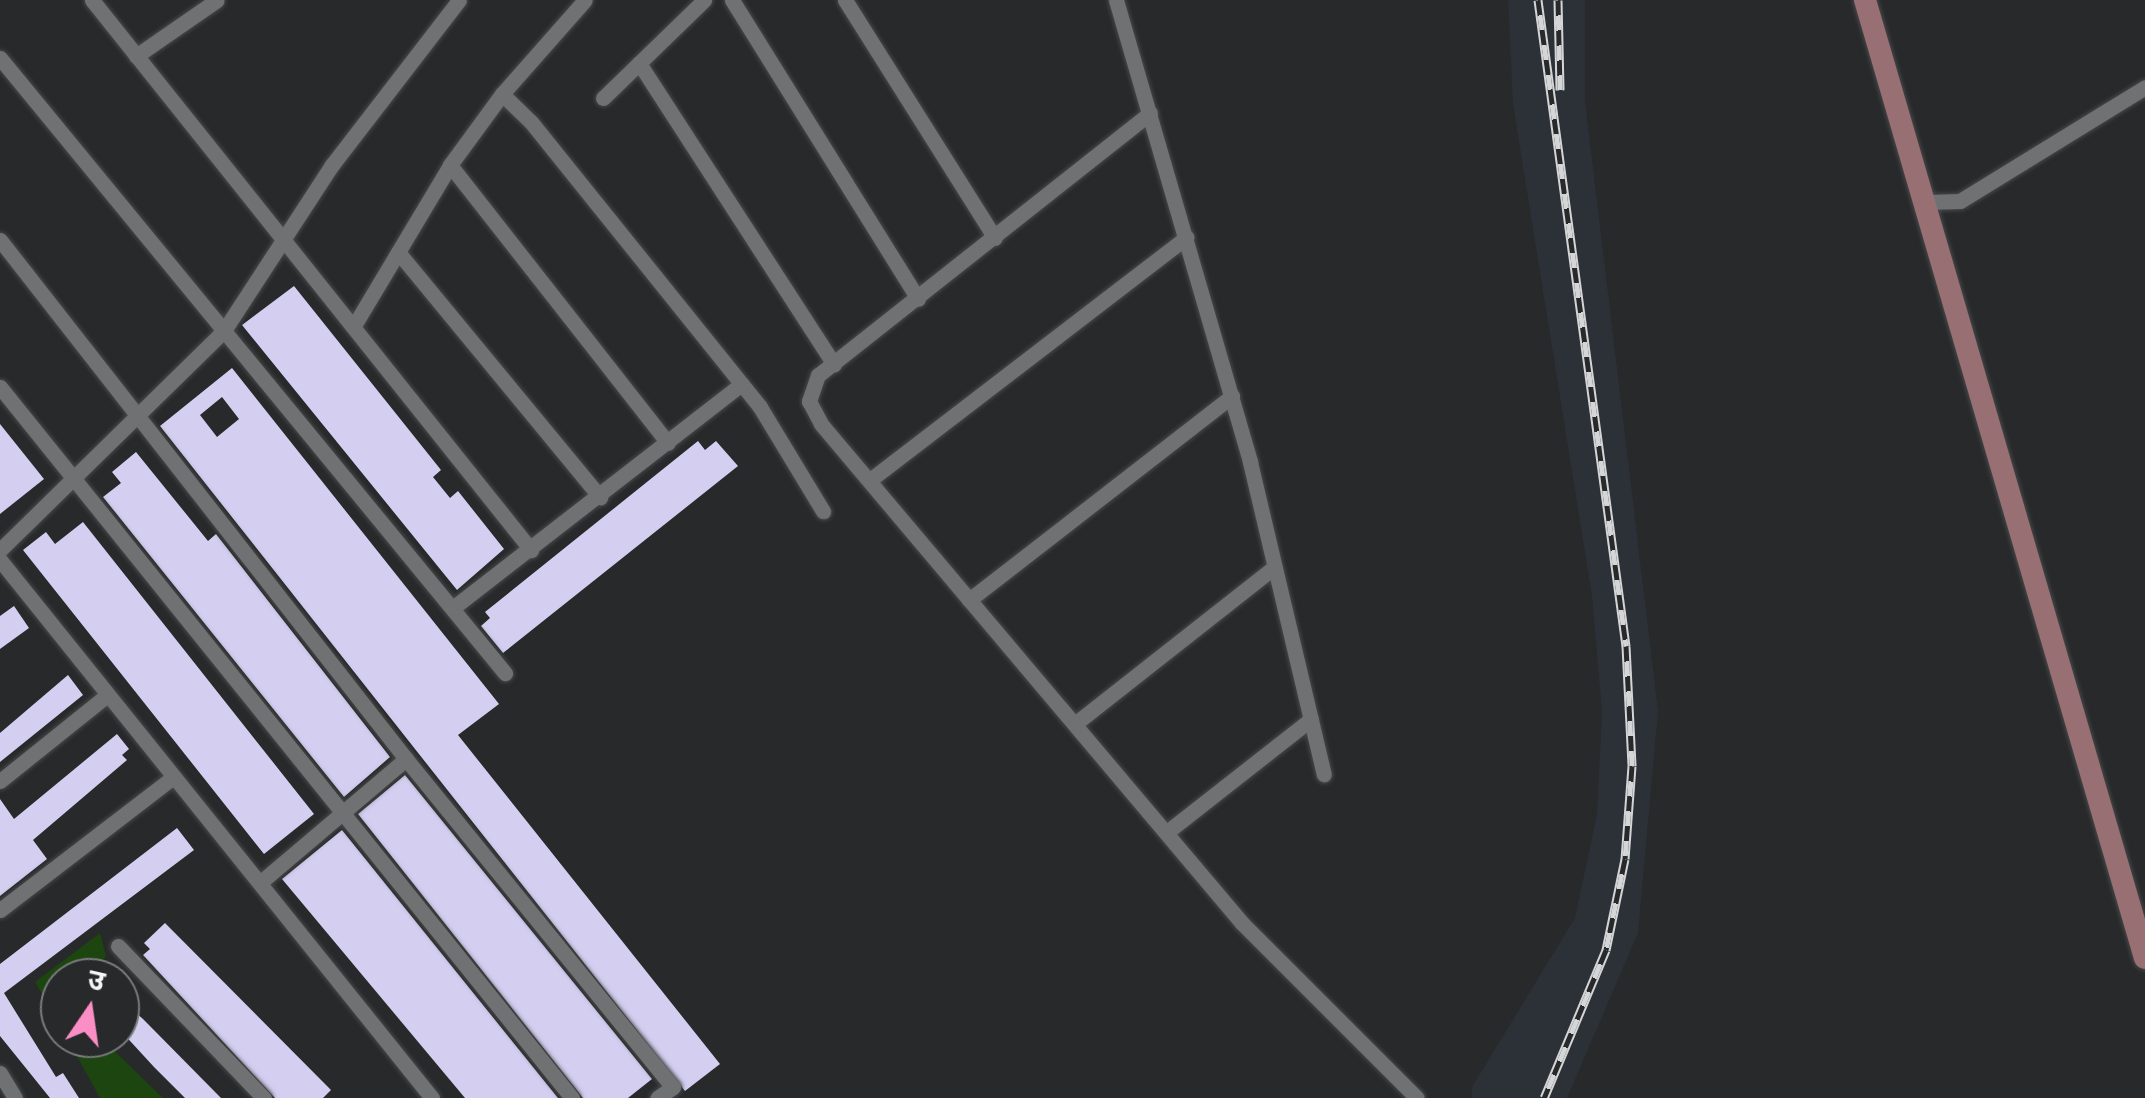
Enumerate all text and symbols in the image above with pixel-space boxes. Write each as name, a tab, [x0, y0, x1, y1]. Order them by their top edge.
north arrow	[40, 958, 140, 1058]
text: उ	[85, 962, 108, 998]

